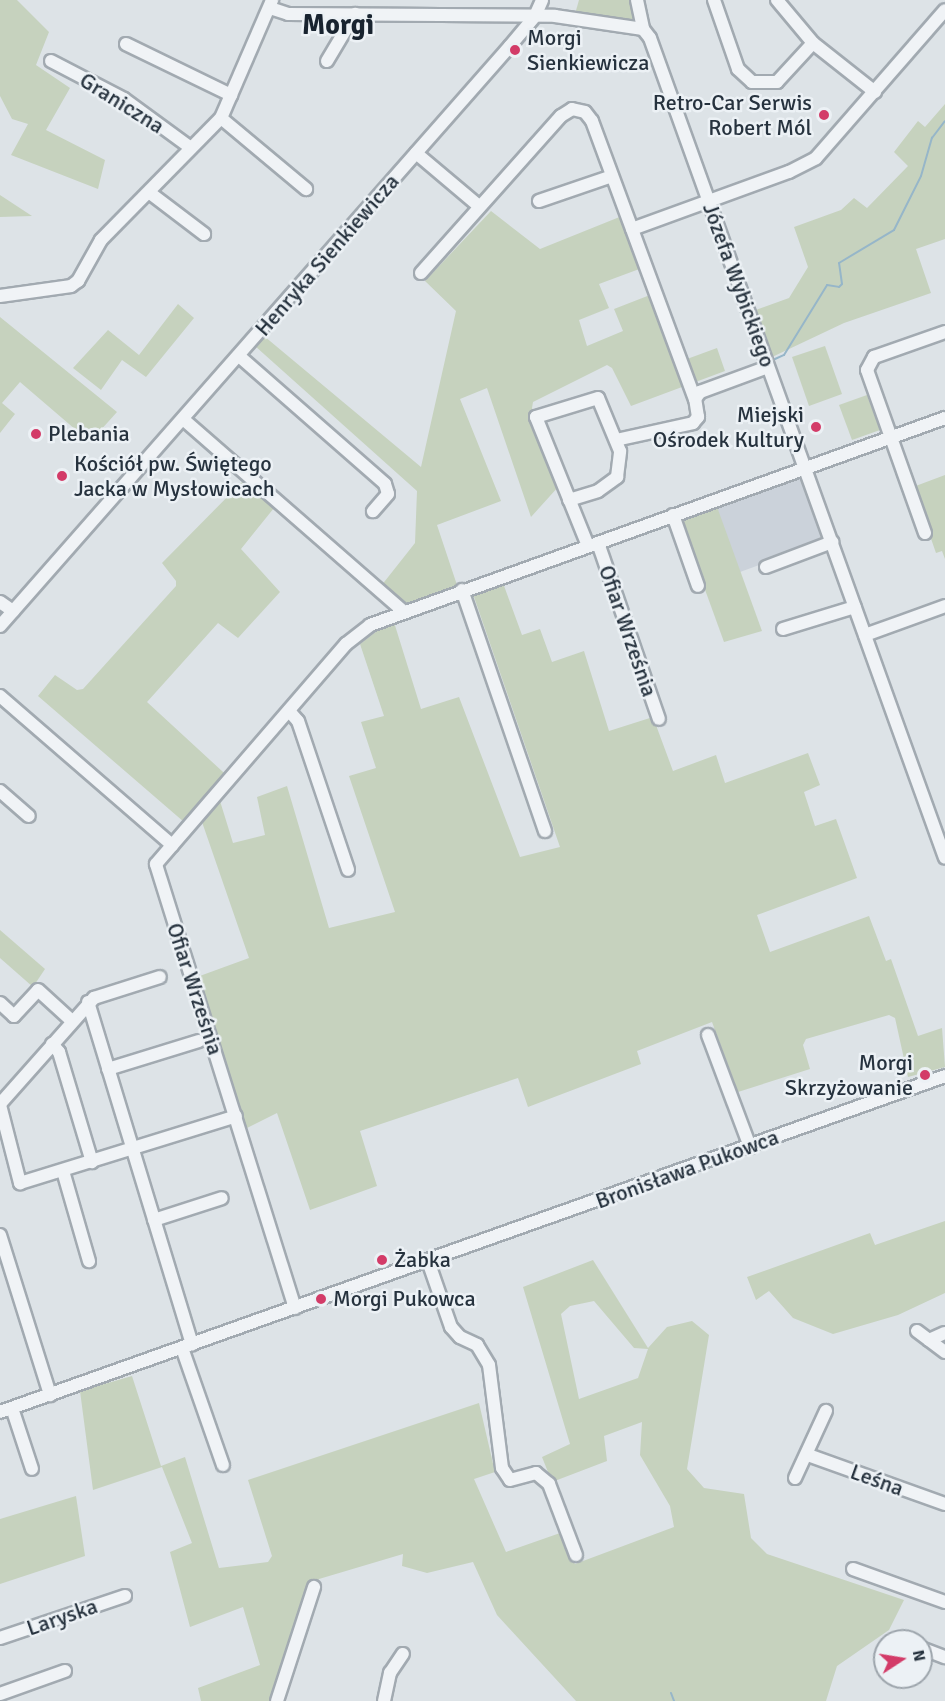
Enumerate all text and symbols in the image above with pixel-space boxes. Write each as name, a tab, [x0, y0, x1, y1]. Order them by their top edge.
district label: Morgi	[302, 8, 374, 42]
place label: Morgi Sienkiewicza	[527, 24, 649, 76]
marker: Morgi Sienkiewicza	[508, 43, 522, 57]
street label: Graniczna	[75, 67, 169, 139]
place label: Retro-Car Serwis Robert Mól	[653, 89, 812, 140]
marker: Retro-Car Serwis Robert Mól	[817, 108, 831, 122]
street label: Henryka Sienkiewicza	[249, 169, 405, 341]
street label: Józefa Wybickiego	[697, 199, 781, 371]
place label: Miejski Ośrodek Kultury	[653, 401, 804, 452]
marker: Miejski Ośrodek Kultury	[809, 420, 823, 434]
place label: Plebania	[48, 421, 130, 447]
marker: Plebania	[29, 427, 43, 441]
place label: Kościół pw. Świętego Jacka w Mysłowicach	[74, 450, 275, 502]
marker: Kościół pw. Świętego Jacka w Mysłowicach	[55, 469, 69, 483]
street label: Ofiar Września	[593, 562, 663, 700]
street label: Ofiar Września	[161, 920, 229, 1058]
place label: Morgi Skrzyżowanie	[785, 1049, 913, 1100]
marker: Morgi Skrzyżowanie	[918, 1068, 932, 1082]
street label: Bronisława Pukowca	[592, 1124, 782, 1214]
place label: Żabka	[394, 1247, 451, 1273]
marker: Żabka	[375, 1253, 389, 1267]
place label: Morgi Pukowca	[333, 1286, 476, 1312]
marker: Morgi Pukowca	[314, 1292, 328, 1306]
street label: Leśna	[847, 1458, 907, 1502]
street label: Laryska	[23, 1593, 101, 1641]
north arrow	[873, 1629, 933, 1689]
text: N	[908, 1648, 930, 1663]

